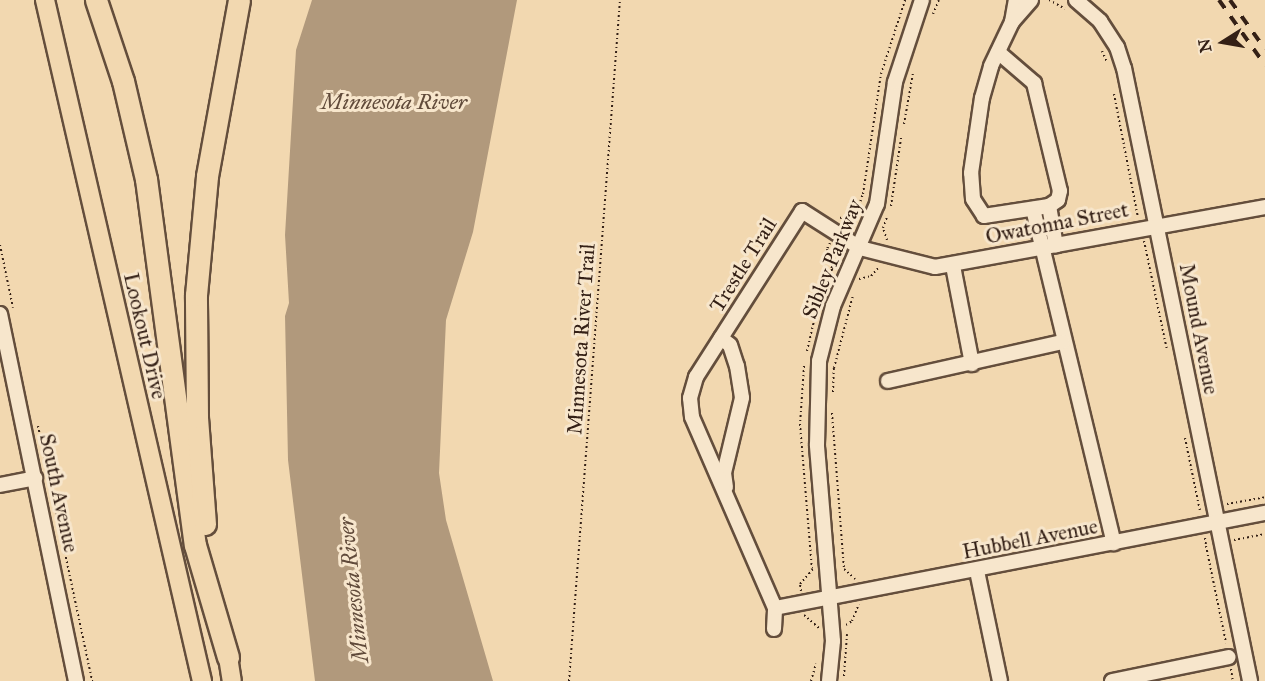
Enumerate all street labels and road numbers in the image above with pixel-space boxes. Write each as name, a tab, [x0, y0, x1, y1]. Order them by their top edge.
street label: Sibley Parkway	[797, 196, 867, 322]
street label: Owatonna Street	[983, 197, 1131, 249]
street label: Trestle Trail	[704, 213, 782, 317]
street label: Minnesota River Trail	[562, 243, 600, 435]
street label: Mound Avenue	[1174, 261, 1224, 397]
street label: Lookout Drive	[118, 270, 172, 402]
street label: South Avenue	[34, 431, 84, 555]
street label: Hubbell Avenue	[960, 514, 1100, 564]

